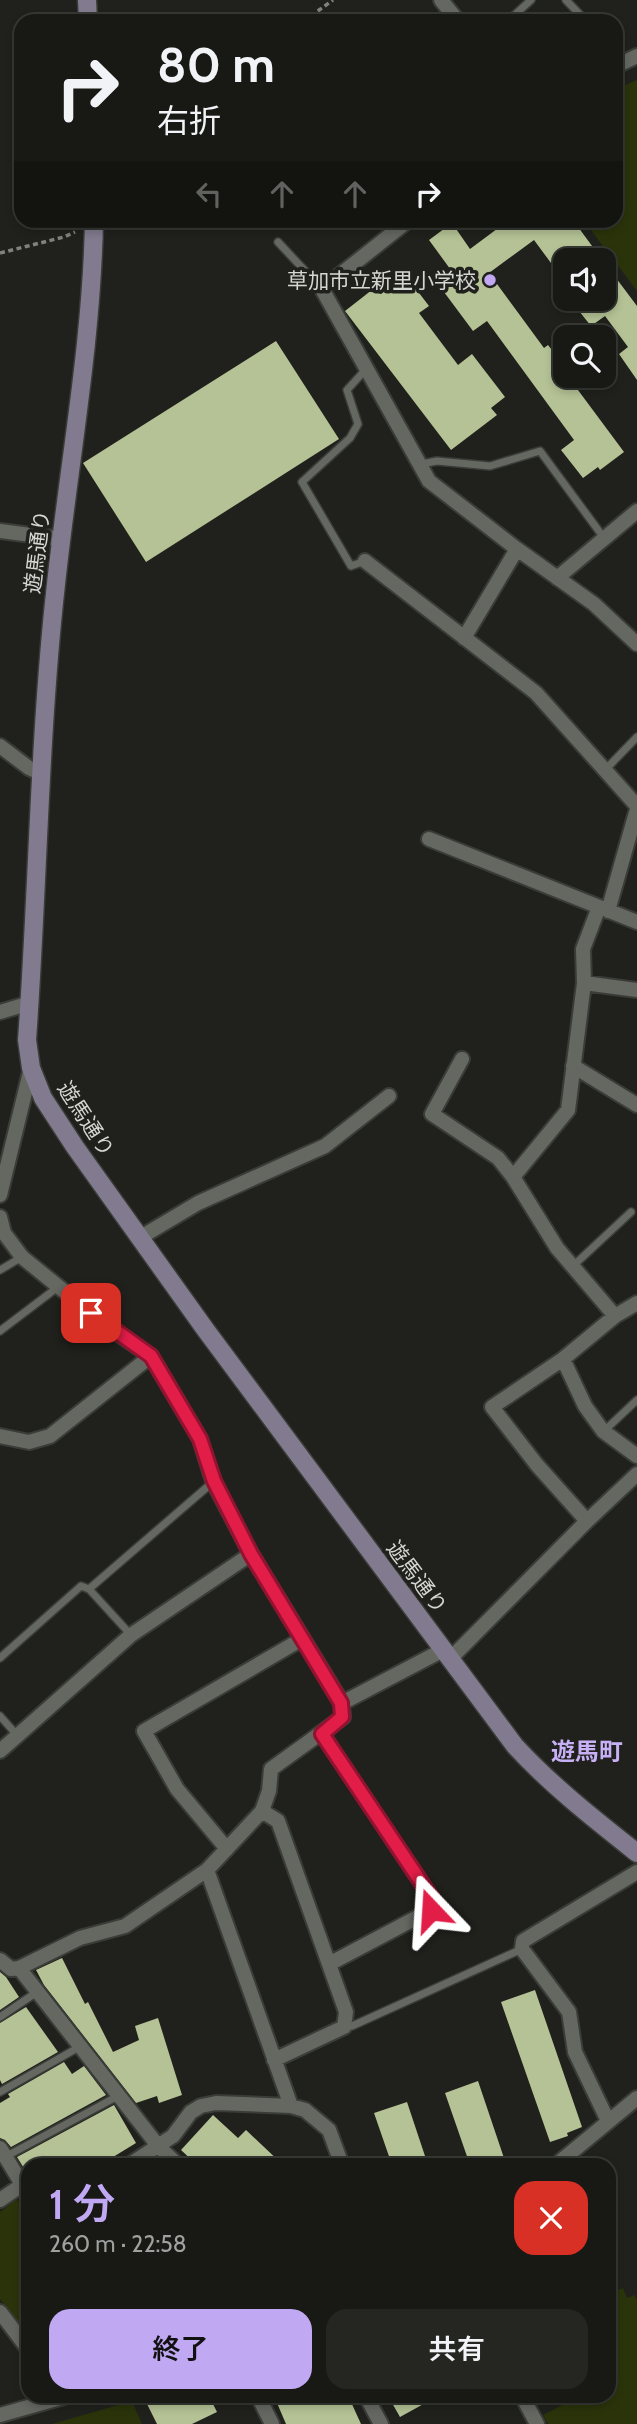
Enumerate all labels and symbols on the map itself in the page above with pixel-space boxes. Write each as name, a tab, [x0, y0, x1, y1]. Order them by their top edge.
place label: 草加市立新里小学校	[287, 268, 476, 293]
marker: 草加市立新里小学校	[482, 272, 498, 288]
street label: 遊馬通り	[19, 509, 55, 595]
street label: 遊馬通り	[53, 1077, 119, 1161]
pin	[61, 1283, 121, 1343]
street label: 遊馬通り	[382, 1536, 452, 1618]
district label: 遊馬町	[551, 1737, 623, 1766]
position arrow	[394, 1873, 468, 1947]

